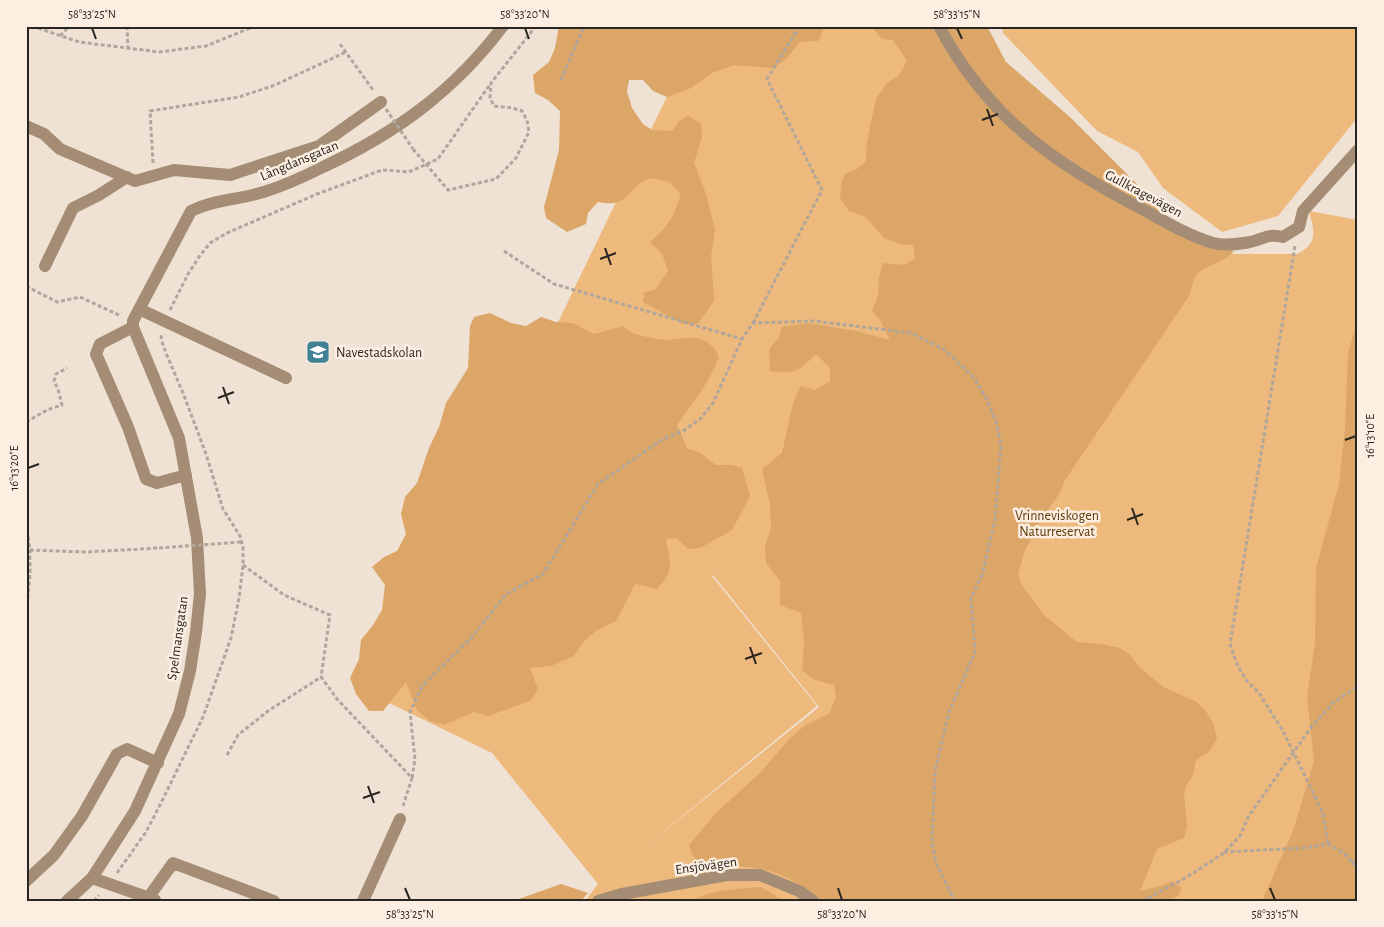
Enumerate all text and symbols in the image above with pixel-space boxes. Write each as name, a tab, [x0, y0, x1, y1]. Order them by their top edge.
text: 58°33'25"N	[68, 8, 116, 20]
text: 58°33'20"N	[500, 8, 550, 20]
text: 58°33'15"N	[934, 8, 980, 20]
street label: Långdansgatan	[258, 138, 340, 184]
street label: Gullkragevägen	[1103, 168, 1184, 220]
school or university icon: Navestadskolan	[305, 339, 331, 365]
place label: Navestadskolan	[336, 346, 422, 360]
text: 16°13'10"E	[1364, 414, 1376, 458]
text: 16°13'20"E	[8, 445, 20, 491]
park label: Vrinneviskogen Naturreservat	[1015, 509, 1099, 539]
street label: Spelmansgatan	[165, 595, 191, 681]
street label: Ensjövägen	[674, 855, 738, 877]
text: 58°33'25"N	[386, 908, 434, 920]
text: 58°33'20"N	[817, 908, 867, 920]
text: 58°33'15"N	[1252, 908, 1298, 920]

